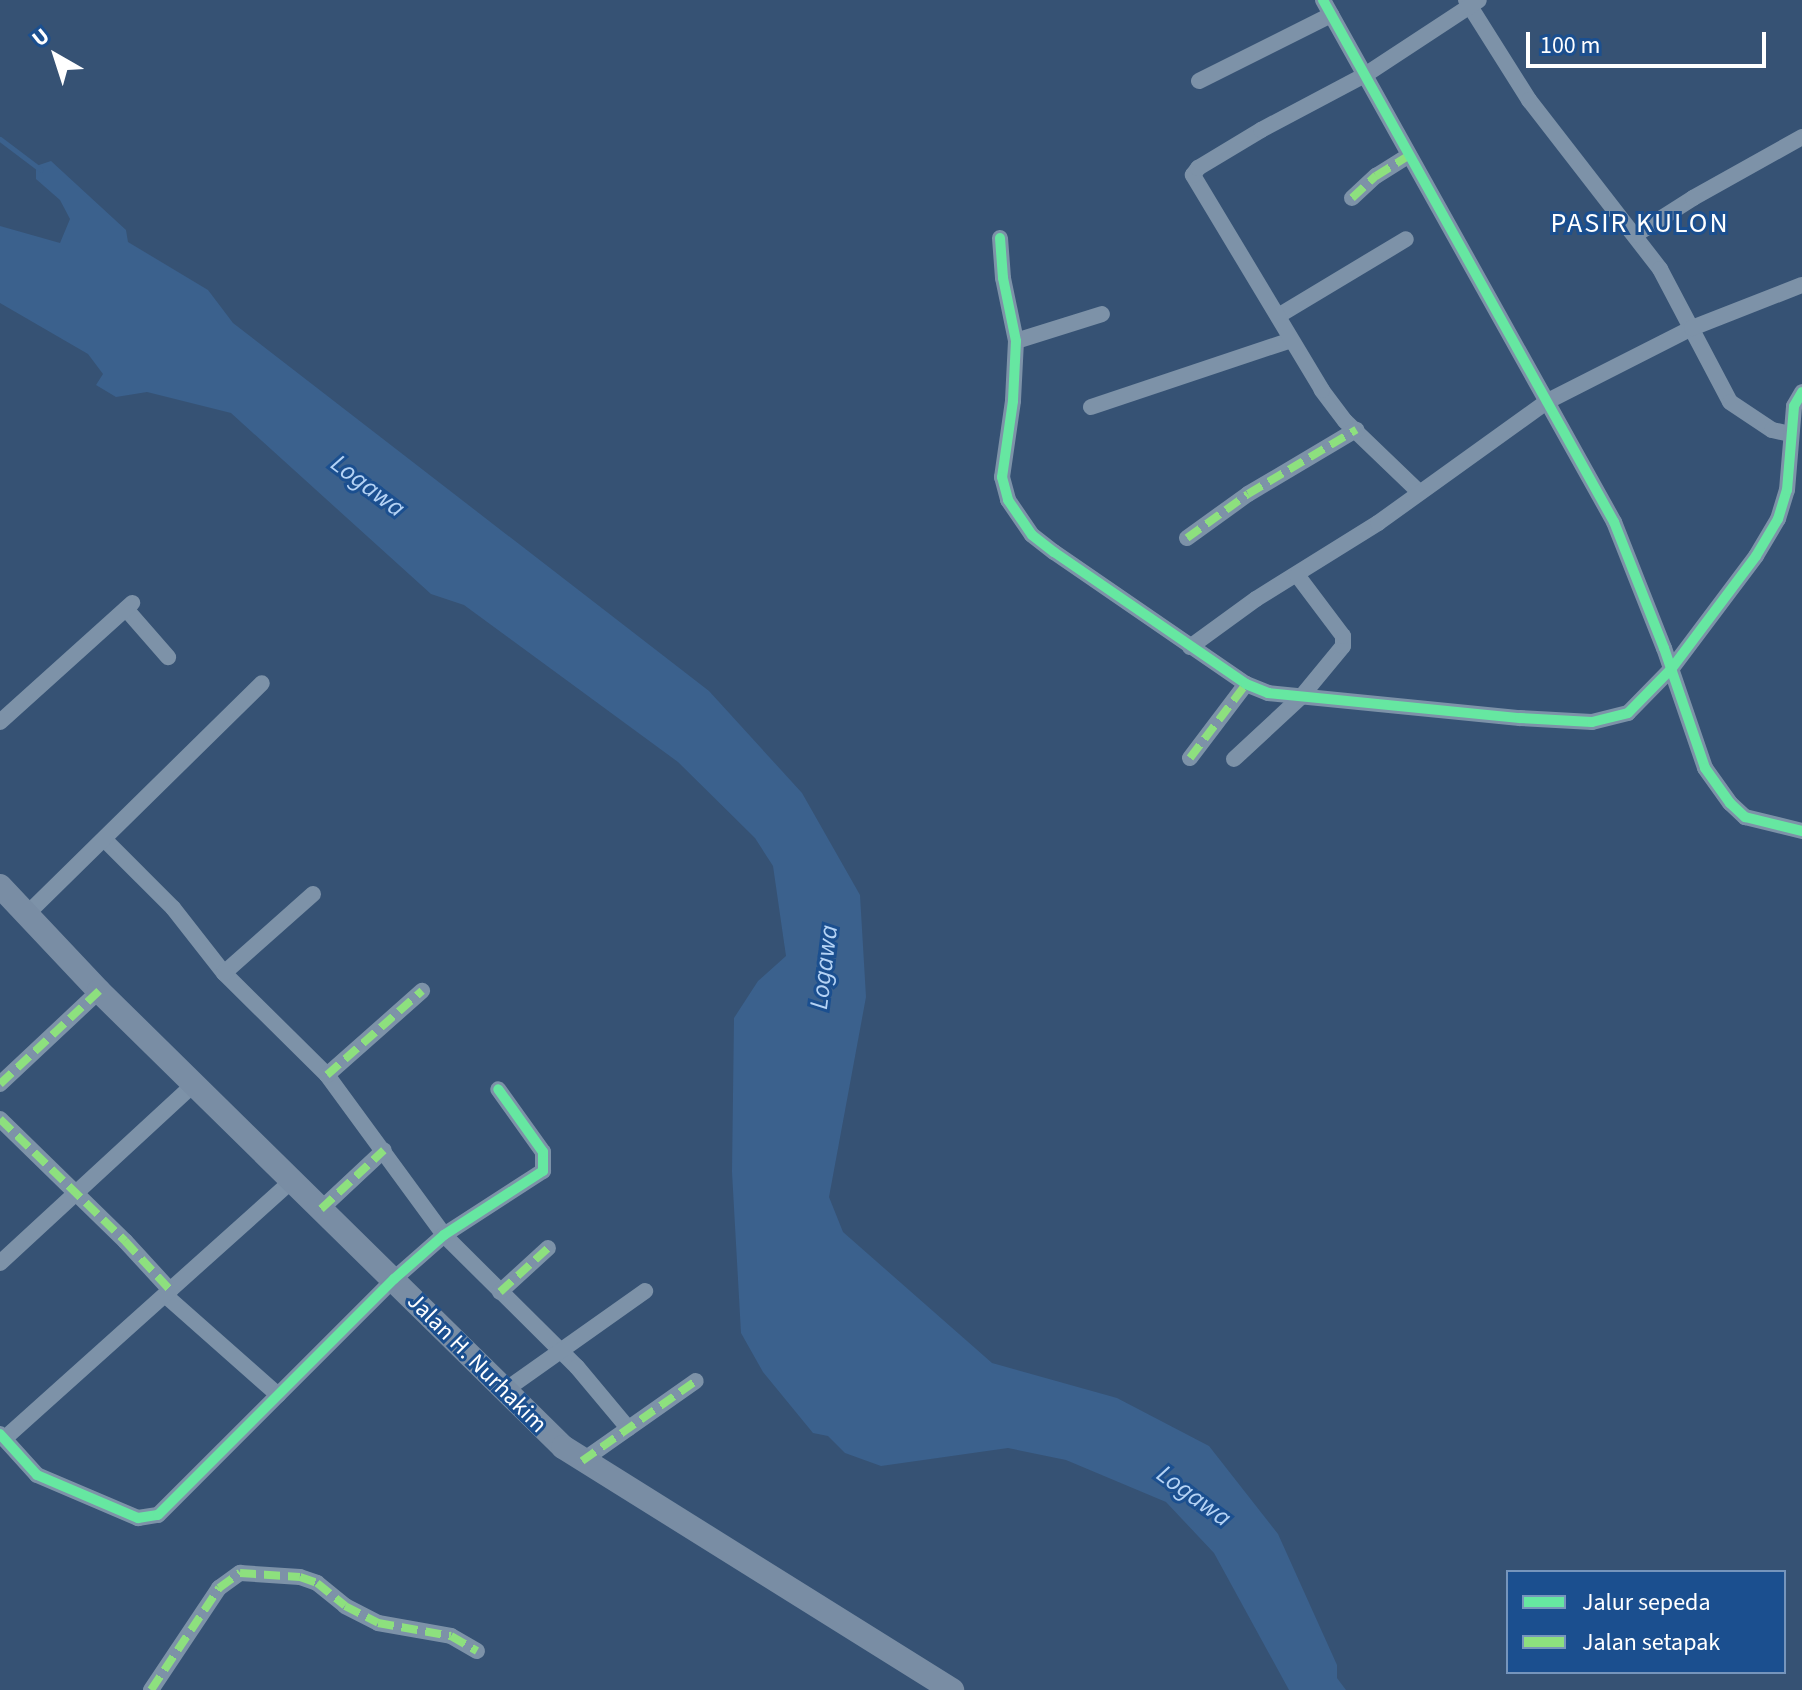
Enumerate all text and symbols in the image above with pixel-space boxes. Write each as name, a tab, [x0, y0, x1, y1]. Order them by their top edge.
north arrow	[16, 16, 96, 96]
scale bar	[1530, 16, 1770, 66]
text: U	[25, 20, 57, 54]
text: 100 m	[1540, 28, 1600, 63]
district label: PASIR KULON	[1550, 206, 1730, 240]
water label: Logawa	[325, 448, 411, 524]
water label: Logawa	[803, 923, 845, 1011]
street label: Jalan H. Nurhakim	[401, 1287, 553, 1439]
water label: Logawa	[1150, 1458, 1238, 1534]
legend	[1506, 1570, 1786, 1674]
text: Jalur sepeda	[1582, 1585, 1711, 1620]
text: Jalan setapak	[1582, 1625, 1720, 1660]

